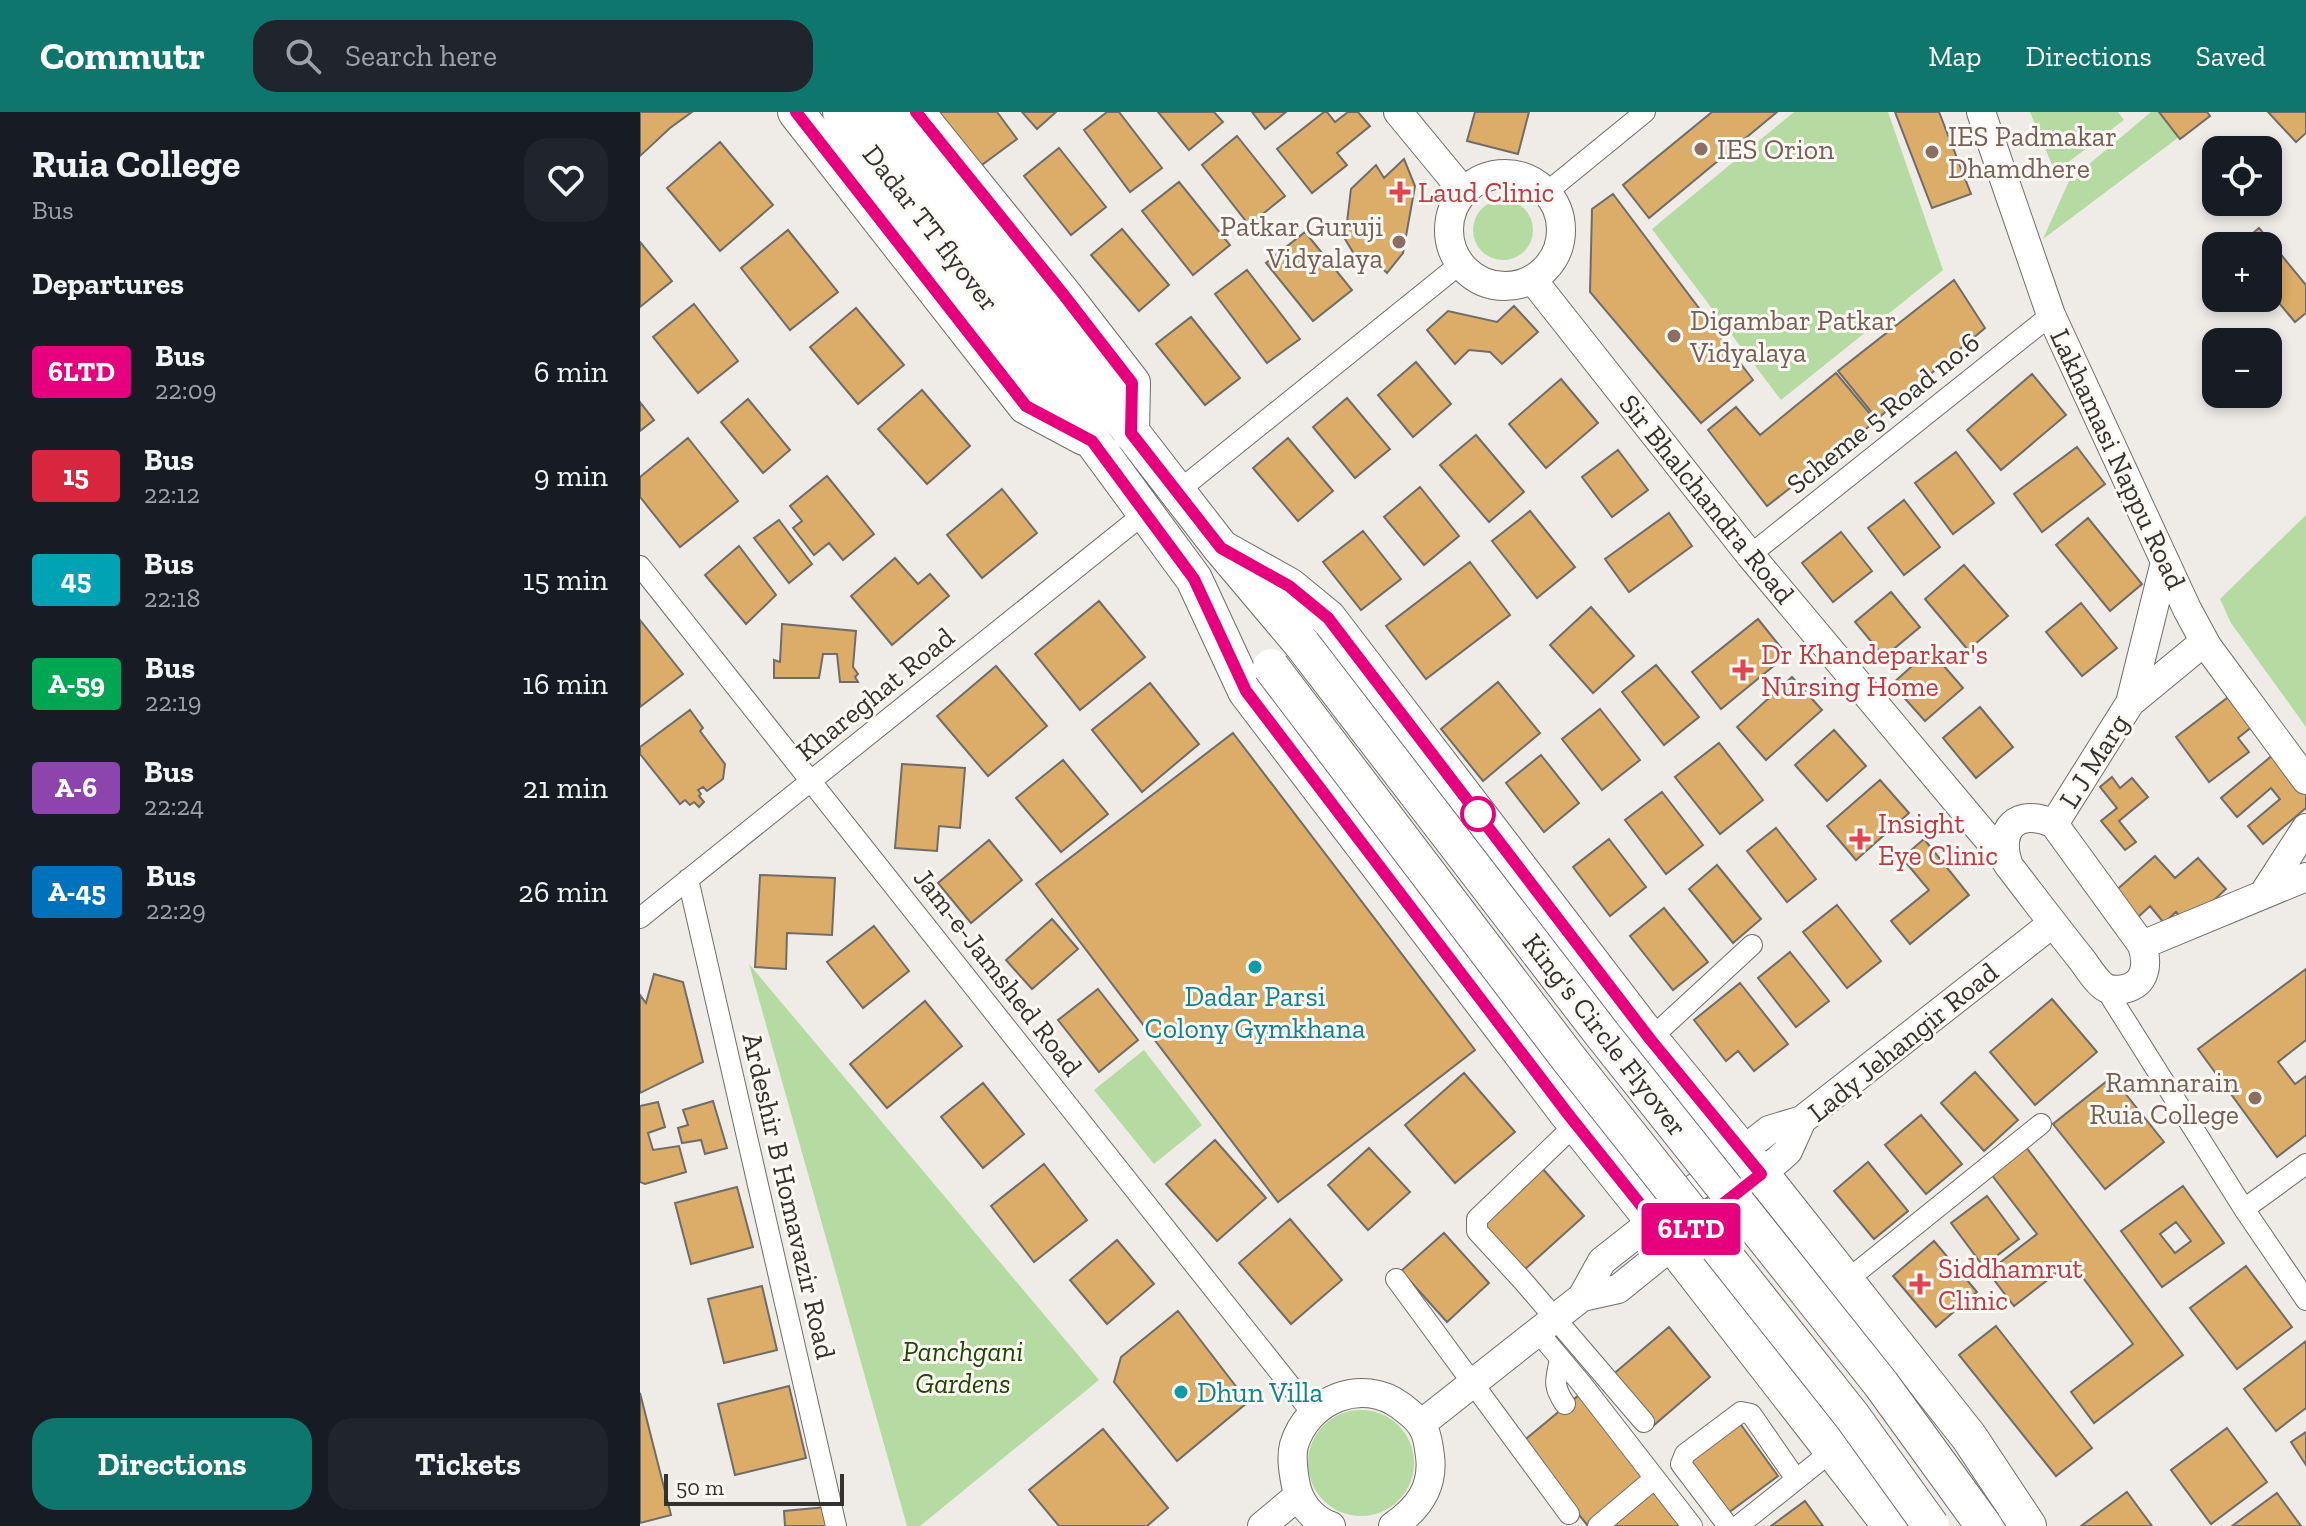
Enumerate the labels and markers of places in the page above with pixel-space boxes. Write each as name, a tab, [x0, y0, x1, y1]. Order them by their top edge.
place label: IES Padmakar Dhamdhere	[1948, 120, 2117, 185]
place label: IES Orion	[1717, 133, 1834, 166]
marker: IES Orion	[1692, 140, 1710, 158]
marker: IES Padmakar Dhamdhere	[1923, 143, 1941, 161]
place label: Laud Clinic	[1418, 176, 1554, 209]
marker: Laud Clinic	[1389, 181, 1411, 203]
place label: Patkar Guruji Vidyalaya	[1220, 210, 1383, 275]
marker: Patkar Guruji Vidyalaya	[1390, 233, 1408, 251]
place label: Digambar Patkar Vidyalaya	[1689, 304, 1896, 369]
marker: Digambar Patkar Vidyalaya	[1665, 327, 1683, 345]
place label: Dr Khandeparkar's Nursing Home	[1761, 638, 1988, 703]
marker: Dr Khandeparkar's Nursing Home	[1732, 659, 1754, 681]
unlabelled marker	[1461, 797, 1495, 831]
place label: Insight Eye Clinic	[1878, 807, 1998, 872]
marker: Insight Eye Clinic	[1849, 828, 1871, 850]
marker: Dadar Parsi Colony Gymkhana	[1246, 958, 1264, 976]
place label: Dadar Parsi Colony Gymkhana	[1145, 980, 1366, 1045]
place label: Ramnarain Ruia College	[2089, 1066, 2239, 1131]
marker: Ramnarain Ruia College	[2246, 1089, 2264, 1107]
place label: Siddhamrut Clinic	[1938, 1252, 2083, 1317]
marker: Siddhamrut Clinic	[1909, 1273, 1931, 1295]
place label: Dhun Villa	[1197, 1376, 1324, 1409]
marker: Dhun Villa	[1172, 1383, 1190, 1401]

